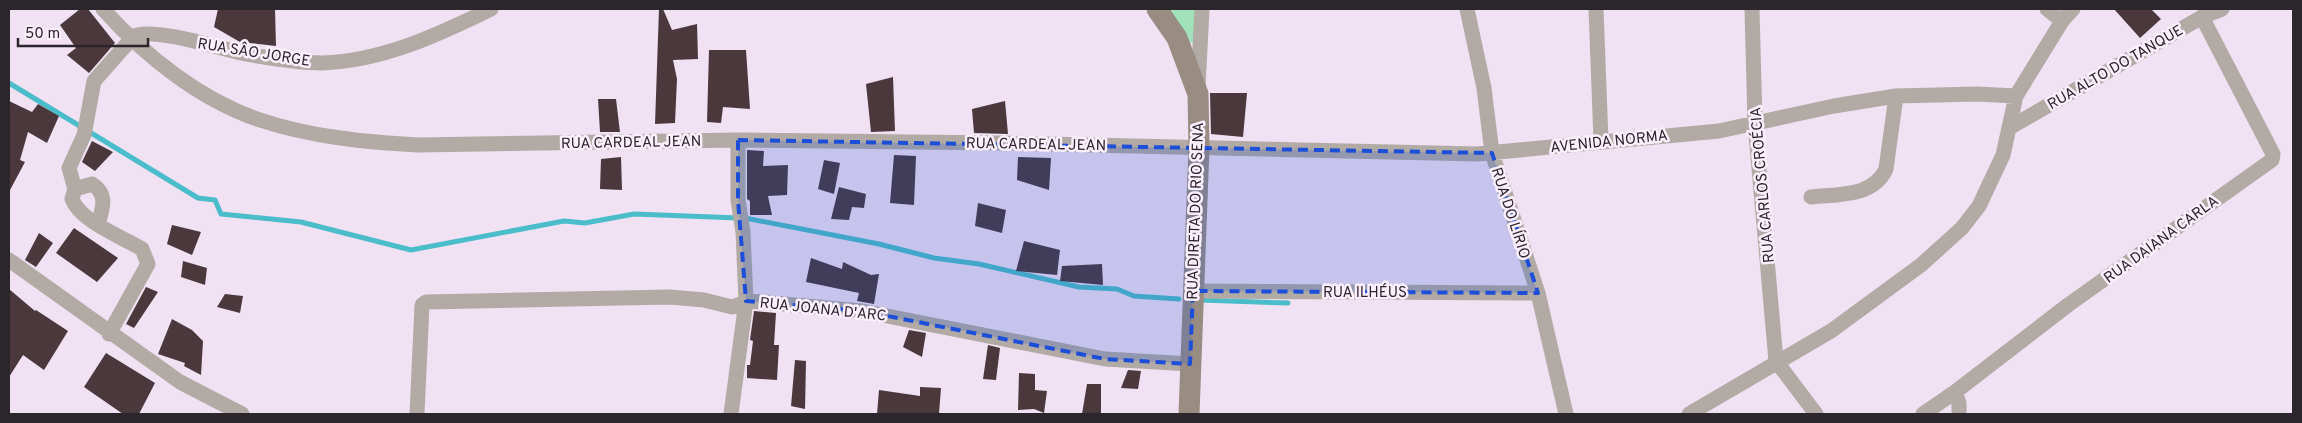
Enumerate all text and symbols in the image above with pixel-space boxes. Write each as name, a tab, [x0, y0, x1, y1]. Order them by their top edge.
scale bar	[18, 15, 148, 47]
street label: RUA ALTO DO TANQUE	[2044, 22, 2187, 115]
text: 50 m	[25, 25, 60, 44]
street label: RUA SÂO JORGE	[196, 34, 312, 72]
street label: RUA CARLOS CROÉCIA	[1746, 106, 1780, 264]
street label: RUA DIRETA DO RIO SENA	[1184, 122, 1209, 300]
street label: AVENIDA NORMA	[1549, 127, 1669, 158]
street label: RUA CARDEAL JEAN	[561, 133, 701, 154]
street label: RUA CARDEAL JEAN	[966, 135, 1106, 156]
street label: RUA DO LÍRIO	[1486, 165, 1534, 262]
street label: RUA DAIANA CARLA	[2101, 192, 2223, 288]
street label: RUA ILHÉUS	[1323, 283, 1407, 303]
street label: RUA JOANA D'ARC	[759, 294, 887, 327]

